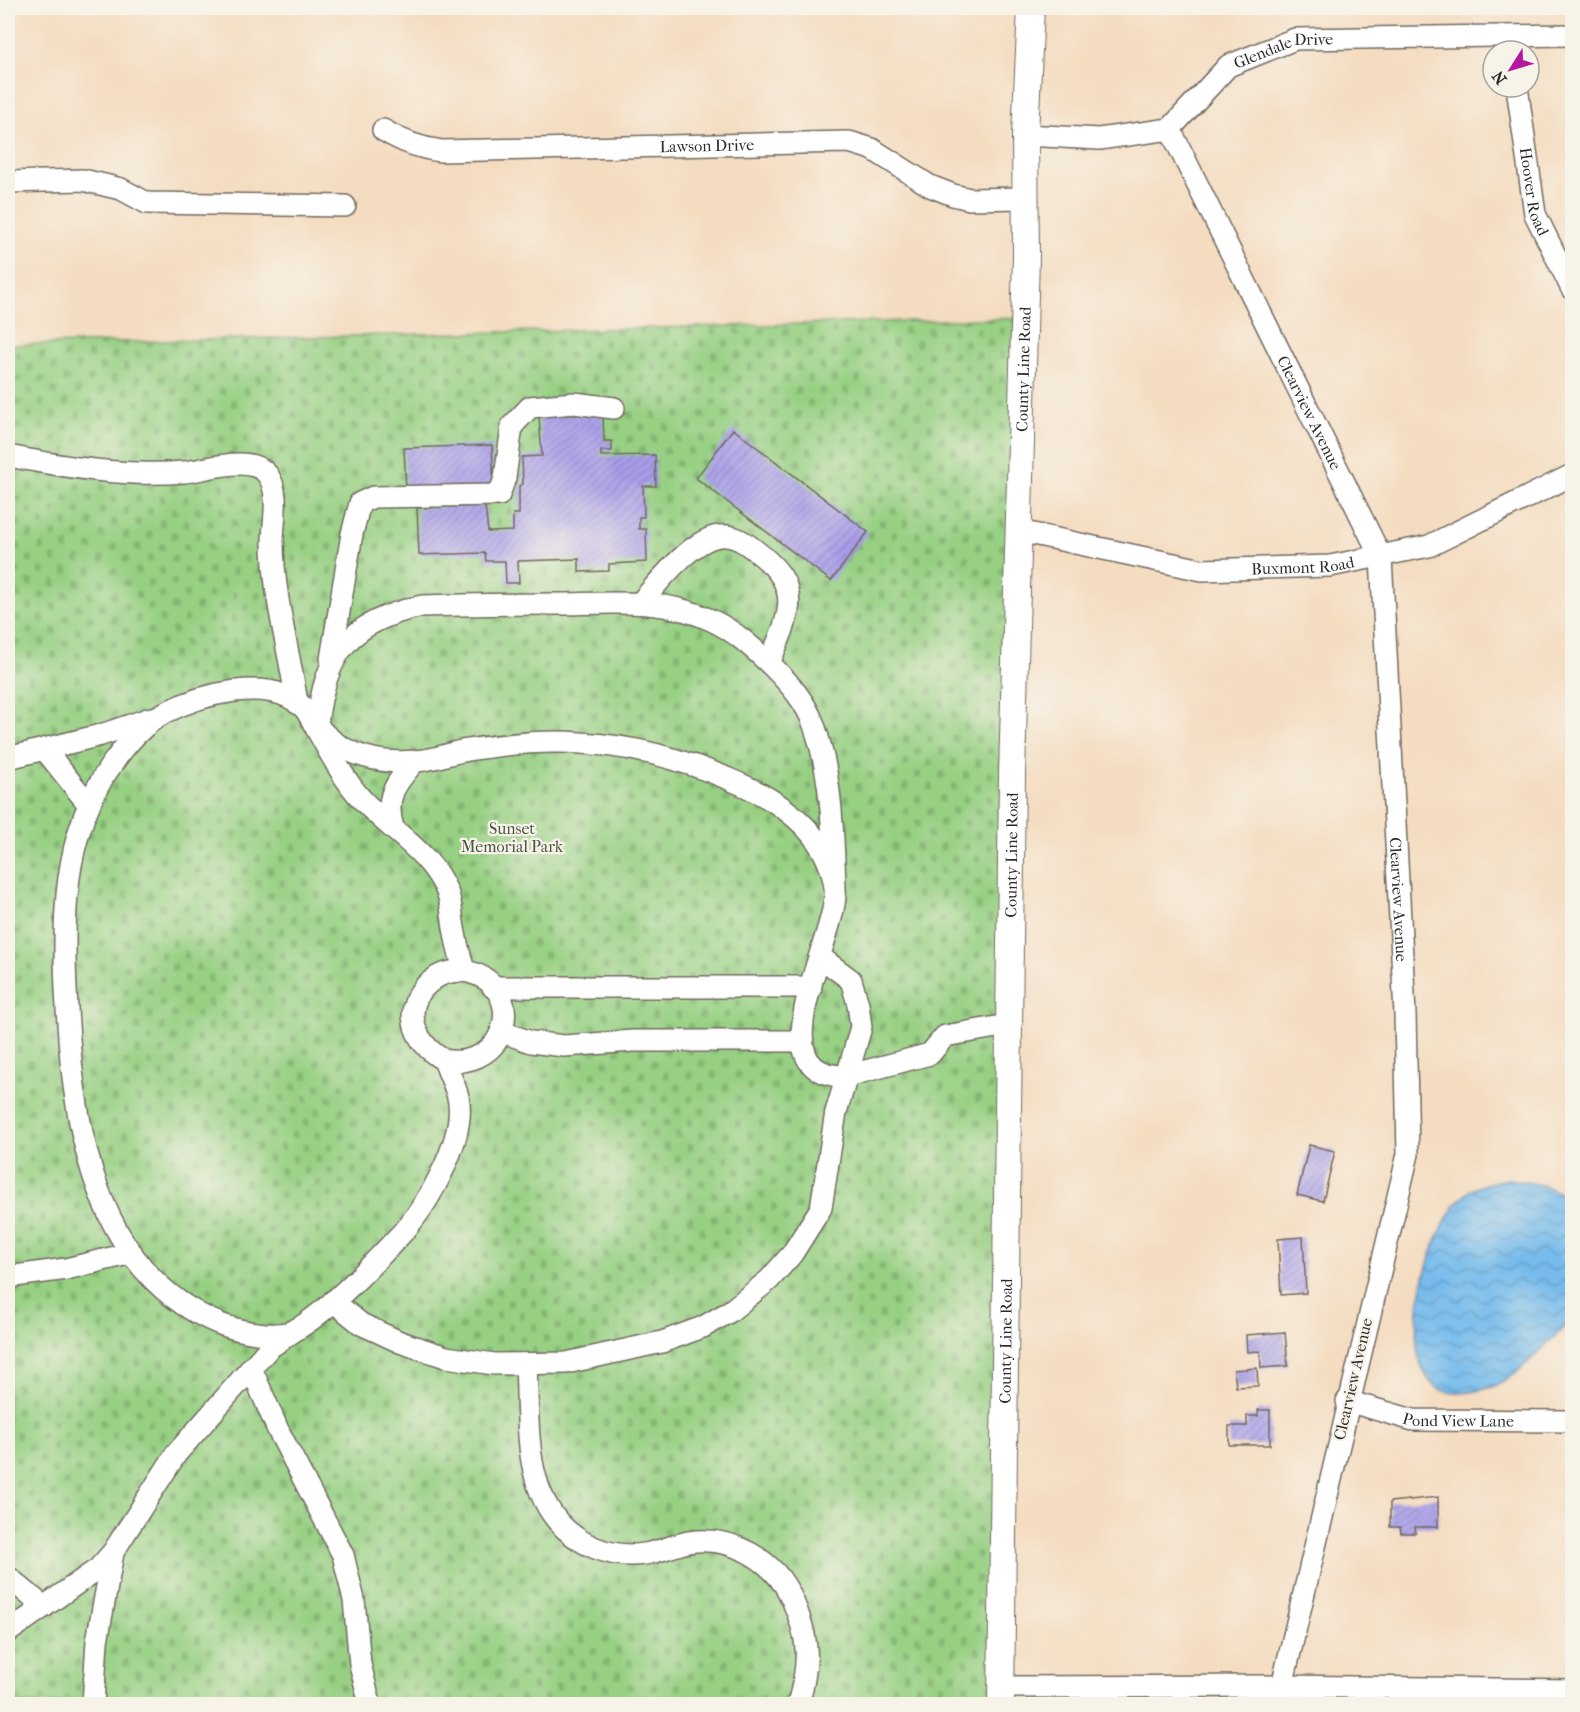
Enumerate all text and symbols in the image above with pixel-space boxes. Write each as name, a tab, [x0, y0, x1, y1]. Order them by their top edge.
street label: Glendale Drive	[1231, 29, 1333, 72]
north arrow	[1481, 39, 1541, 99]
text: N	[1488, 66, 1511, 88]
street label: Lawson Drive	[659, 135, 754, 156]
street label: Hoover Road	[1516, 146, 1554, 239]
street label: County Line Road	[1012, 306, 1034, 432]
street label: Clearview Avenue	[1274, 352, 1346, 473]
street label: Buxmont Road	[1251, 552, 1356, 578]
street label: County Line Road	[1001, 792, 1021, 918]
park label: Sunset Memorial Park	[461, 819, 564, 856]
street label: Clearview Avenue	[1386, 837, 1412, 962]
street label: County Line Road	[995, 1278, 1016, 1404]
street label: Clearview Avenue	[1330, 1316, 1376, 1442]
street label: Pond View Lane	[1401, 1408, 1514, 1430]

